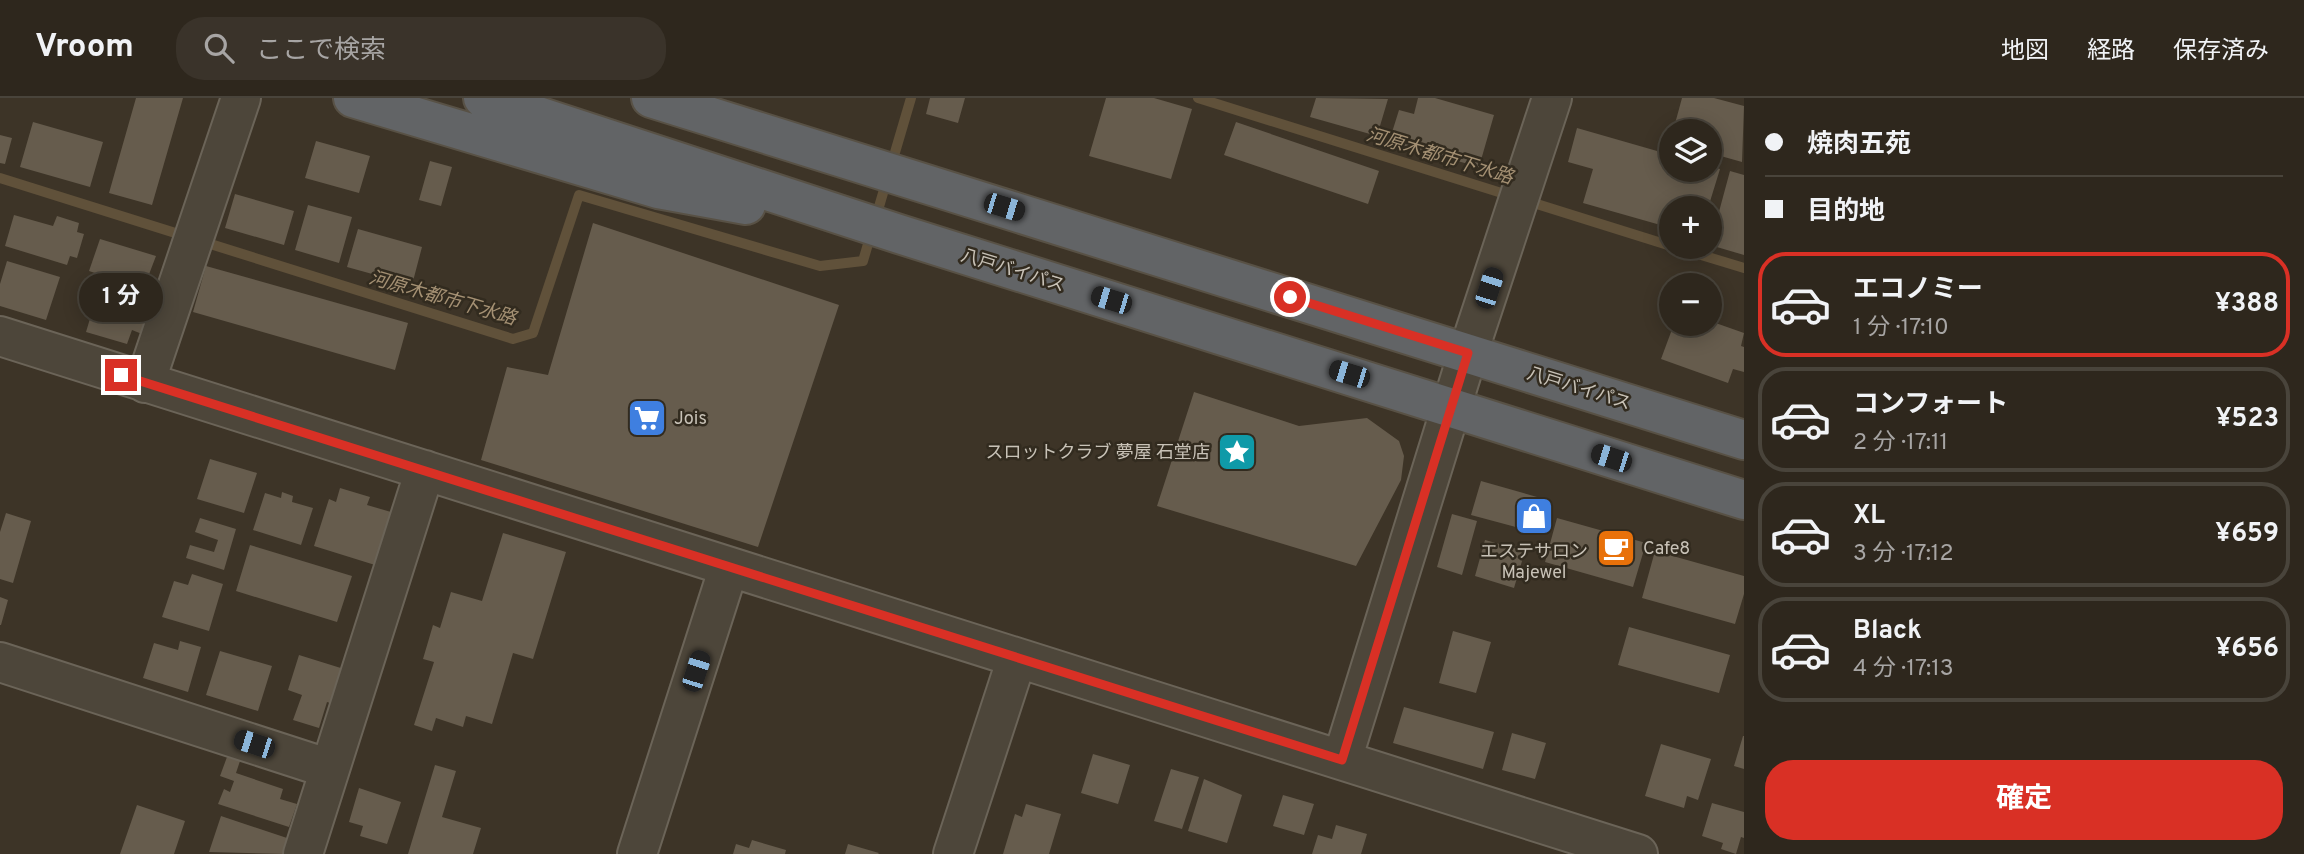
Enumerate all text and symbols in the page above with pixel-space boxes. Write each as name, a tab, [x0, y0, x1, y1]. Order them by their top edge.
search box	[176, 17, 666, 80]
text: Vroom	[35, 27, 134, 69]
icon: search	[200, 29, 238, 67]
text: ここで検索	[256, 35, 386, 68]
text: 地図	[2001, 37, 2049, 67]
text: 経路	[2087, 37, 2135, 67]
text: 保存済み	[2173, 37, 2269, 67]
map controls	[1659, 119, 1722, 336]
button: layers	[1659, 119, 1722, 182]
water label: 河原木都市下水路	[1363, 123, 1518, 191]
text: 焼肉五苑	[1807, 129, 1911, 162]
car	[981, 191, 1028, 223]
button: +	[1659, 196, 1722, 259]
text: 目的地	[1807, 196, 1885, 229]
street label: 八戸バイパス	[958, 245, 1067, 298]
car	[1473, 265, 1506, 311]
water label: 河原木都市下水路	[366, 266, 521, 332]
button: −	[1659, 273, 1722, 336]
icon: car	[1769, 273, 1832, 336]
callout: 1 分	[79, 274, 163, 322]
text: エコノミー	[1853, 274, 1983, 307]
route start	[1274, 281, 1306, 313]
text: 1 分	[102, 283, 140, 312]
car	[1088, 284, 1135, 316]
text: ¥388	[2215, 288, 2279, 321]
text: 1 分 · 17:10	[1853, 314, 1949, 343]
car	[1326, 358, 1373, 390]
route end	[105, 359, 137, 391]
street label: 八戸バイパス	[1524, 363, 1633, 416]
icon: car	[1769, 388, 1832, 451]
text: コンフォート	[1853, 389, 2008, 422]
supermarket icon: Jois	[626, 397, 668, 439]
text: ¥523	[2216, 403, 2279, 436]
place label: Jois	[674, 408, 707, 431]
text: 2 分 · 17:11	[1853, 429, 1948, 458]
place icon: スロットクラブ 夢屋 石堂店	[1216, 431, 1258, 473]
place label: スロットクラブ 夢屋 石堂店	[986, 442, 1210, 465]
car	[1588, 442, 1635, 474]
shop icon: エステサロン Majewel	[1513, 495, 1555, 537]
text: XL	[1853, 500, 1885, 533]
icon: car	[1769, 503, 1832, 566]
text: ¥659	[2215, 518, 2279, 551]
cafe icon: Cafe8	[1595, 527, 1637, 569]
place label: Cafe8	[1643, 538, 1690, 561]
text: 3 分 · 17:12	[1853, 540, 1953, 569]
place label: エステサロン Majewel	[1480, 541, 1588, 585]
text: Black	[1853, 615, 1922, 648]
icon: car	[1769, 618, 1832, 681]
text: ¥656	[2215, 633, 2279, 666]
car	[680, 648, 713, 694]
text: 4 分 · 17:13	[1853, 655, 1954, 684]
car	[231, 728, 278, 760]
button: 確定	[1765, 760, 2283, 840]

